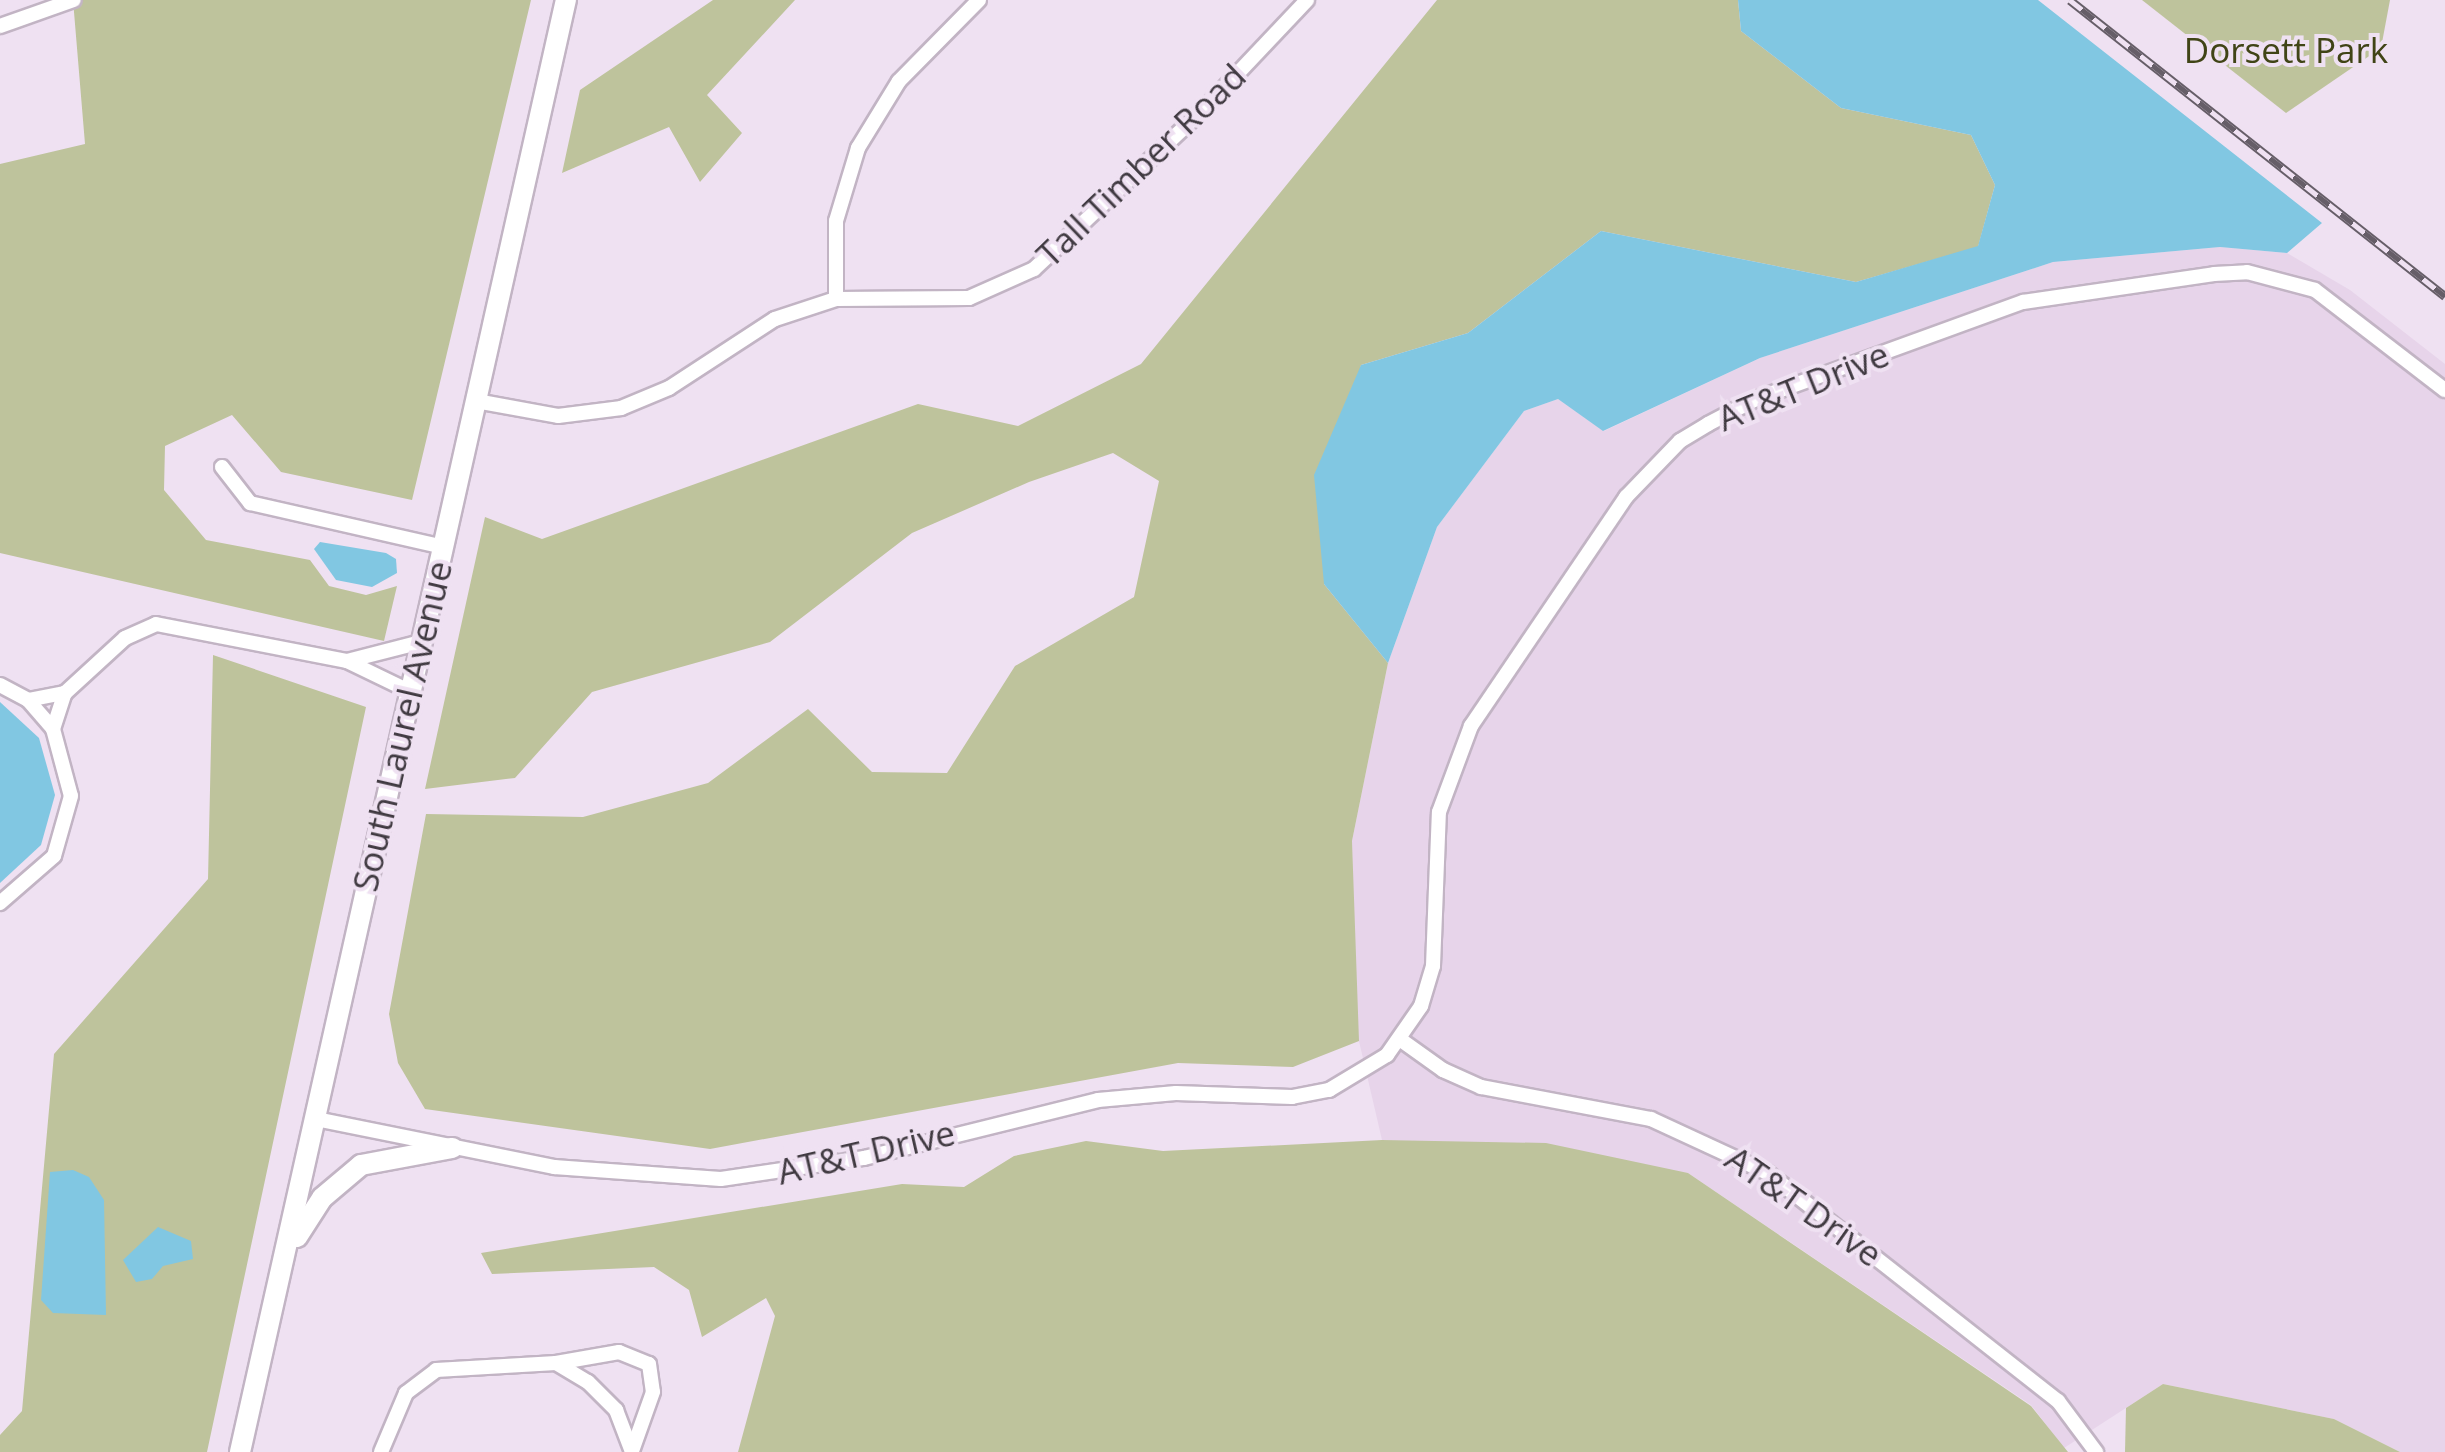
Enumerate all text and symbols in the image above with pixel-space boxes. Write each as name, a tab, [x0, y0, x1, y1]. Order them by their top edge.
park label: Dorsett Park	[2184, 29, 2388, 71]
street label: Tall Timber Road	[1028, 55, 1254, 275]
street label: AT&T Drive	[1711, 333, 1895, 439]
street label: South Laurel Avenue	[344, 557, 460, 895]
street label: AT&T Drive	[773, 1111, 959, 1193]
street label: AT&T Drive	[1718, 1137, 1890, 1275]

